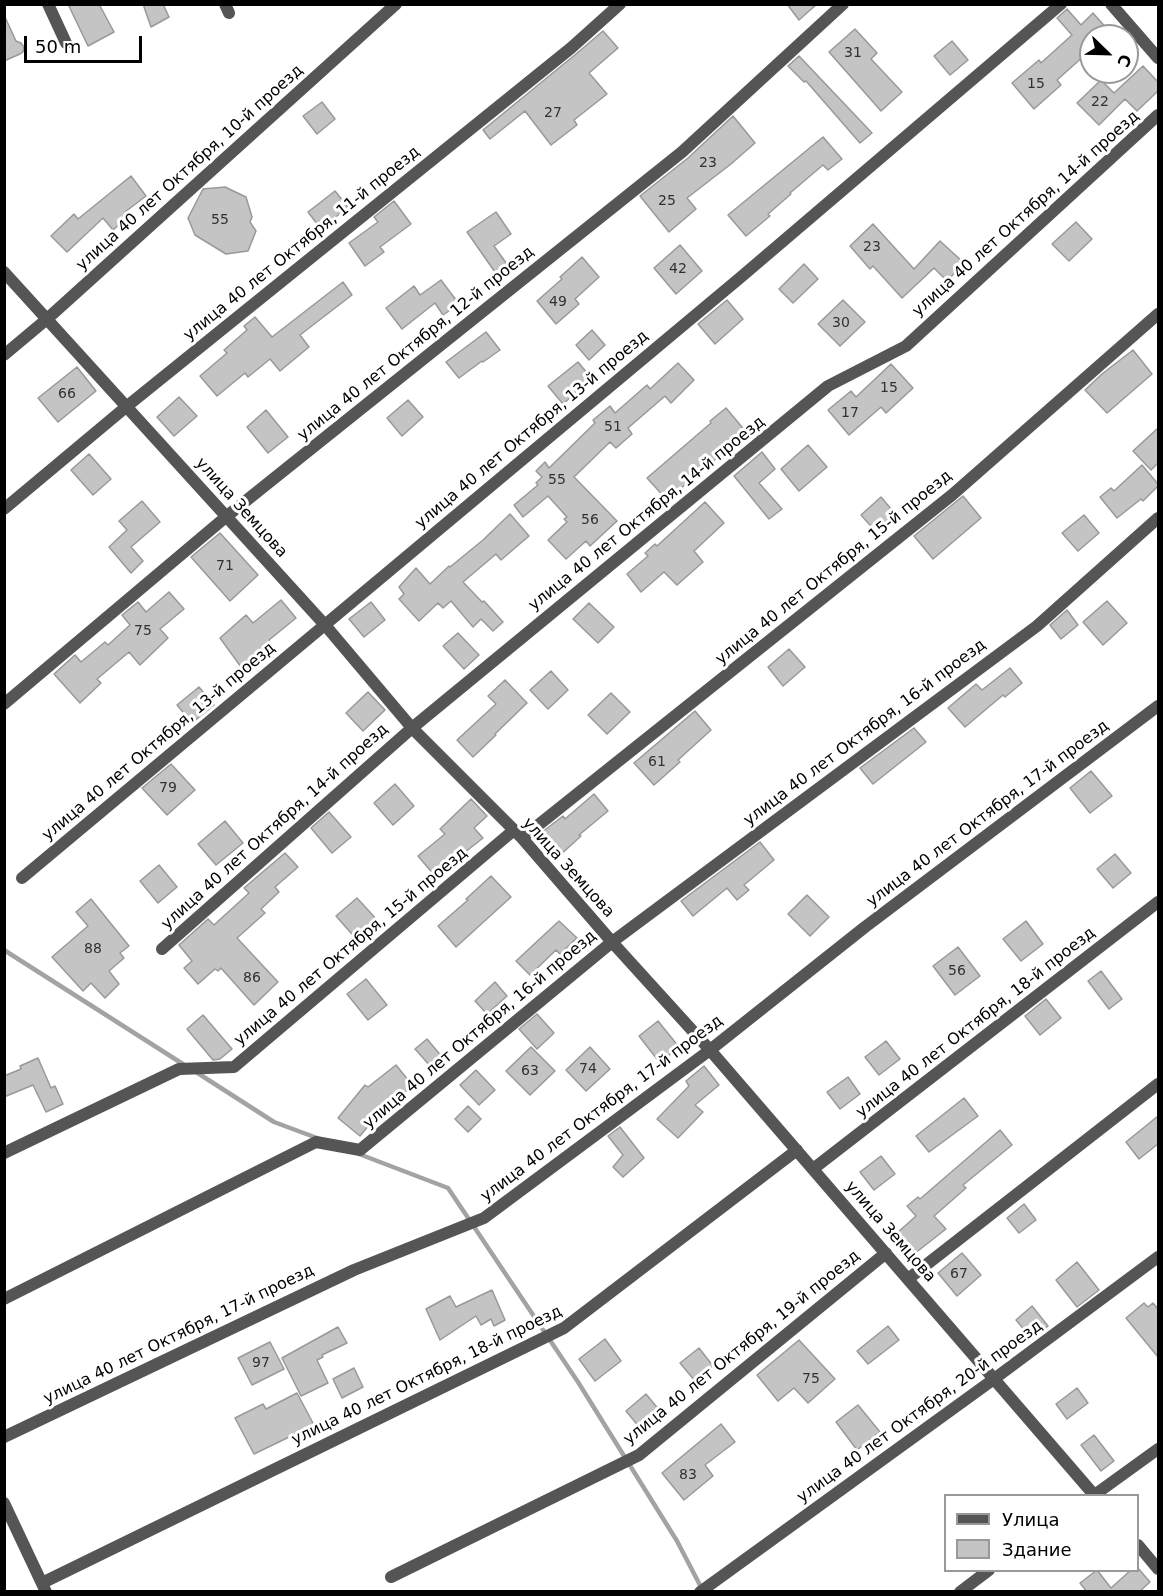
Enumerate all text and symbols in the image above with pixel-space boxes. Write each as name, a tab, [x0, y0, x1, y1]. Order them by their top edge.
scale bar	[27, 24, 146, 62]
north arrow	[1079, 24, 1139, 84]
text: 50 m	[35, 36, 81, 57]
house number: 31	[844, 45, 862, 61]
text: С	[1113, 51, 1135, 70]
street label: улица 40 лет Октября, 10-й проезд	[73, 61, 307, 275]
house number: 15	[1027, 76, 1045, 92]
house number: 22	[1091, 94, 1109, 110]
house number: 27	[544, 105, 562, 121]
street label: улица 40 лет Октября, 14-й проезд	[909, 107, 1143, 321]
street label: улица 40 лет Октября, 11-й проезд	[180, 143, 424, 345]
house number: 23	[699, 155, 717, 171]
house number: 25	[658, 193, 676, 209]
house number: 55	[211, 212, 229, 228]
house number: 23	[863, 239, 881, 255]
street label: улица 40 лет Октября, 12-й проезд	[294, 243, 538, 445]
house number: 42	[669, 261, 687, 277]
house number: 49	[549, 294, 567, 310]
house number: 30	[832, 315, 850, 331]
street label: улица 40 лет Октября, 13-й проезд	[412, 327, 652, 533]
house number: 15	[880, 380, 898, 396]
house number: 66	[58, 386, 76, 402]
house number: 17	[841, 405, 859, 421]
street label: улица 40 лет Октября, 14-й проезд	[525, 413, 769, 615]
house number: 51	[604, 419, 622, 435]
street label: улица Земцова	[191, 454, 291, 562]
street label: улица 40 лет Октября, 15-й проезд	[712, 467, 956, 669]
house number: 55	[548, 472, 566, 488]
house number: 56	[581, 512, 599, 528]
house number: 71	[216, 558, 234, 574]
house number: 75	[134, 623, 152, 639]
street label: улица 40 лет Октября, 16-й проезд	[740, 636, 990, 830]
street label: улица 40 лет Октября, 13-й проезд	[39, 639, 279, 845]
street label: улица 40 лет Октября, 17-й проезд	[863, 717, 1113, 911]
street label: улица 40 лет Октября, 14-й проезд	[158, 720, 392, 934]
house number: 61	[648, 754, 666, 770]
house number: 79	[159, 780, 177, 796]
street label: улица Земцова	[518, 814, 618, 922]
street label: улица 40 лет Октября, 15-й проезд	[231, 844, 471, 1050]
street label: улица 40 лет Октября, 18-й проезд	[853, 924, 1099, 1122]
street label: улица 40 лет Октября, 16-й проезд	[360, 927, 600, 1133]
house number: 88	[84, 941, 102, 957]
house number: 56	[948, 963, 966, 979]
house number: 86	[243, 970, 261, 986]
street label: улица 40 лет Октября, 17-й проезд	[477, 1012, 727, 1206]
house number: 74	[579, 1061, 597, 1077]
house number: 63	[521, 1063, 539, 1079]
street label: улица Земцова	[841, 1177, 939, 1287]
street label: улица 40 лет Октября, 19-й проезд	[620, 1247, 864, 1449]
street label: улица 40 лет Октября, 17-й проезд	[41, 1261, 317, 1409]
house number: 67	[950, 1266, 968, 1282]
street label: улица 40 лет Октября, 18-й проезд	[289, 1302, 565, 1450]
street label: улица 40 лет Октября, 20-й проезд	[794, 1317, 1046, 1507]
house number: 97	[252, 1355, 270, 1371]
house number: 75	[802, 1371, 820, 1387]
house number: 83	[679, 1467, 697, 1483]
legend	[944, 1494, 1139, 1572]
text: Улица	[1002, 1509, 1059, 1530]
text: Здание	[1002, 1539, 1072, 1560]

